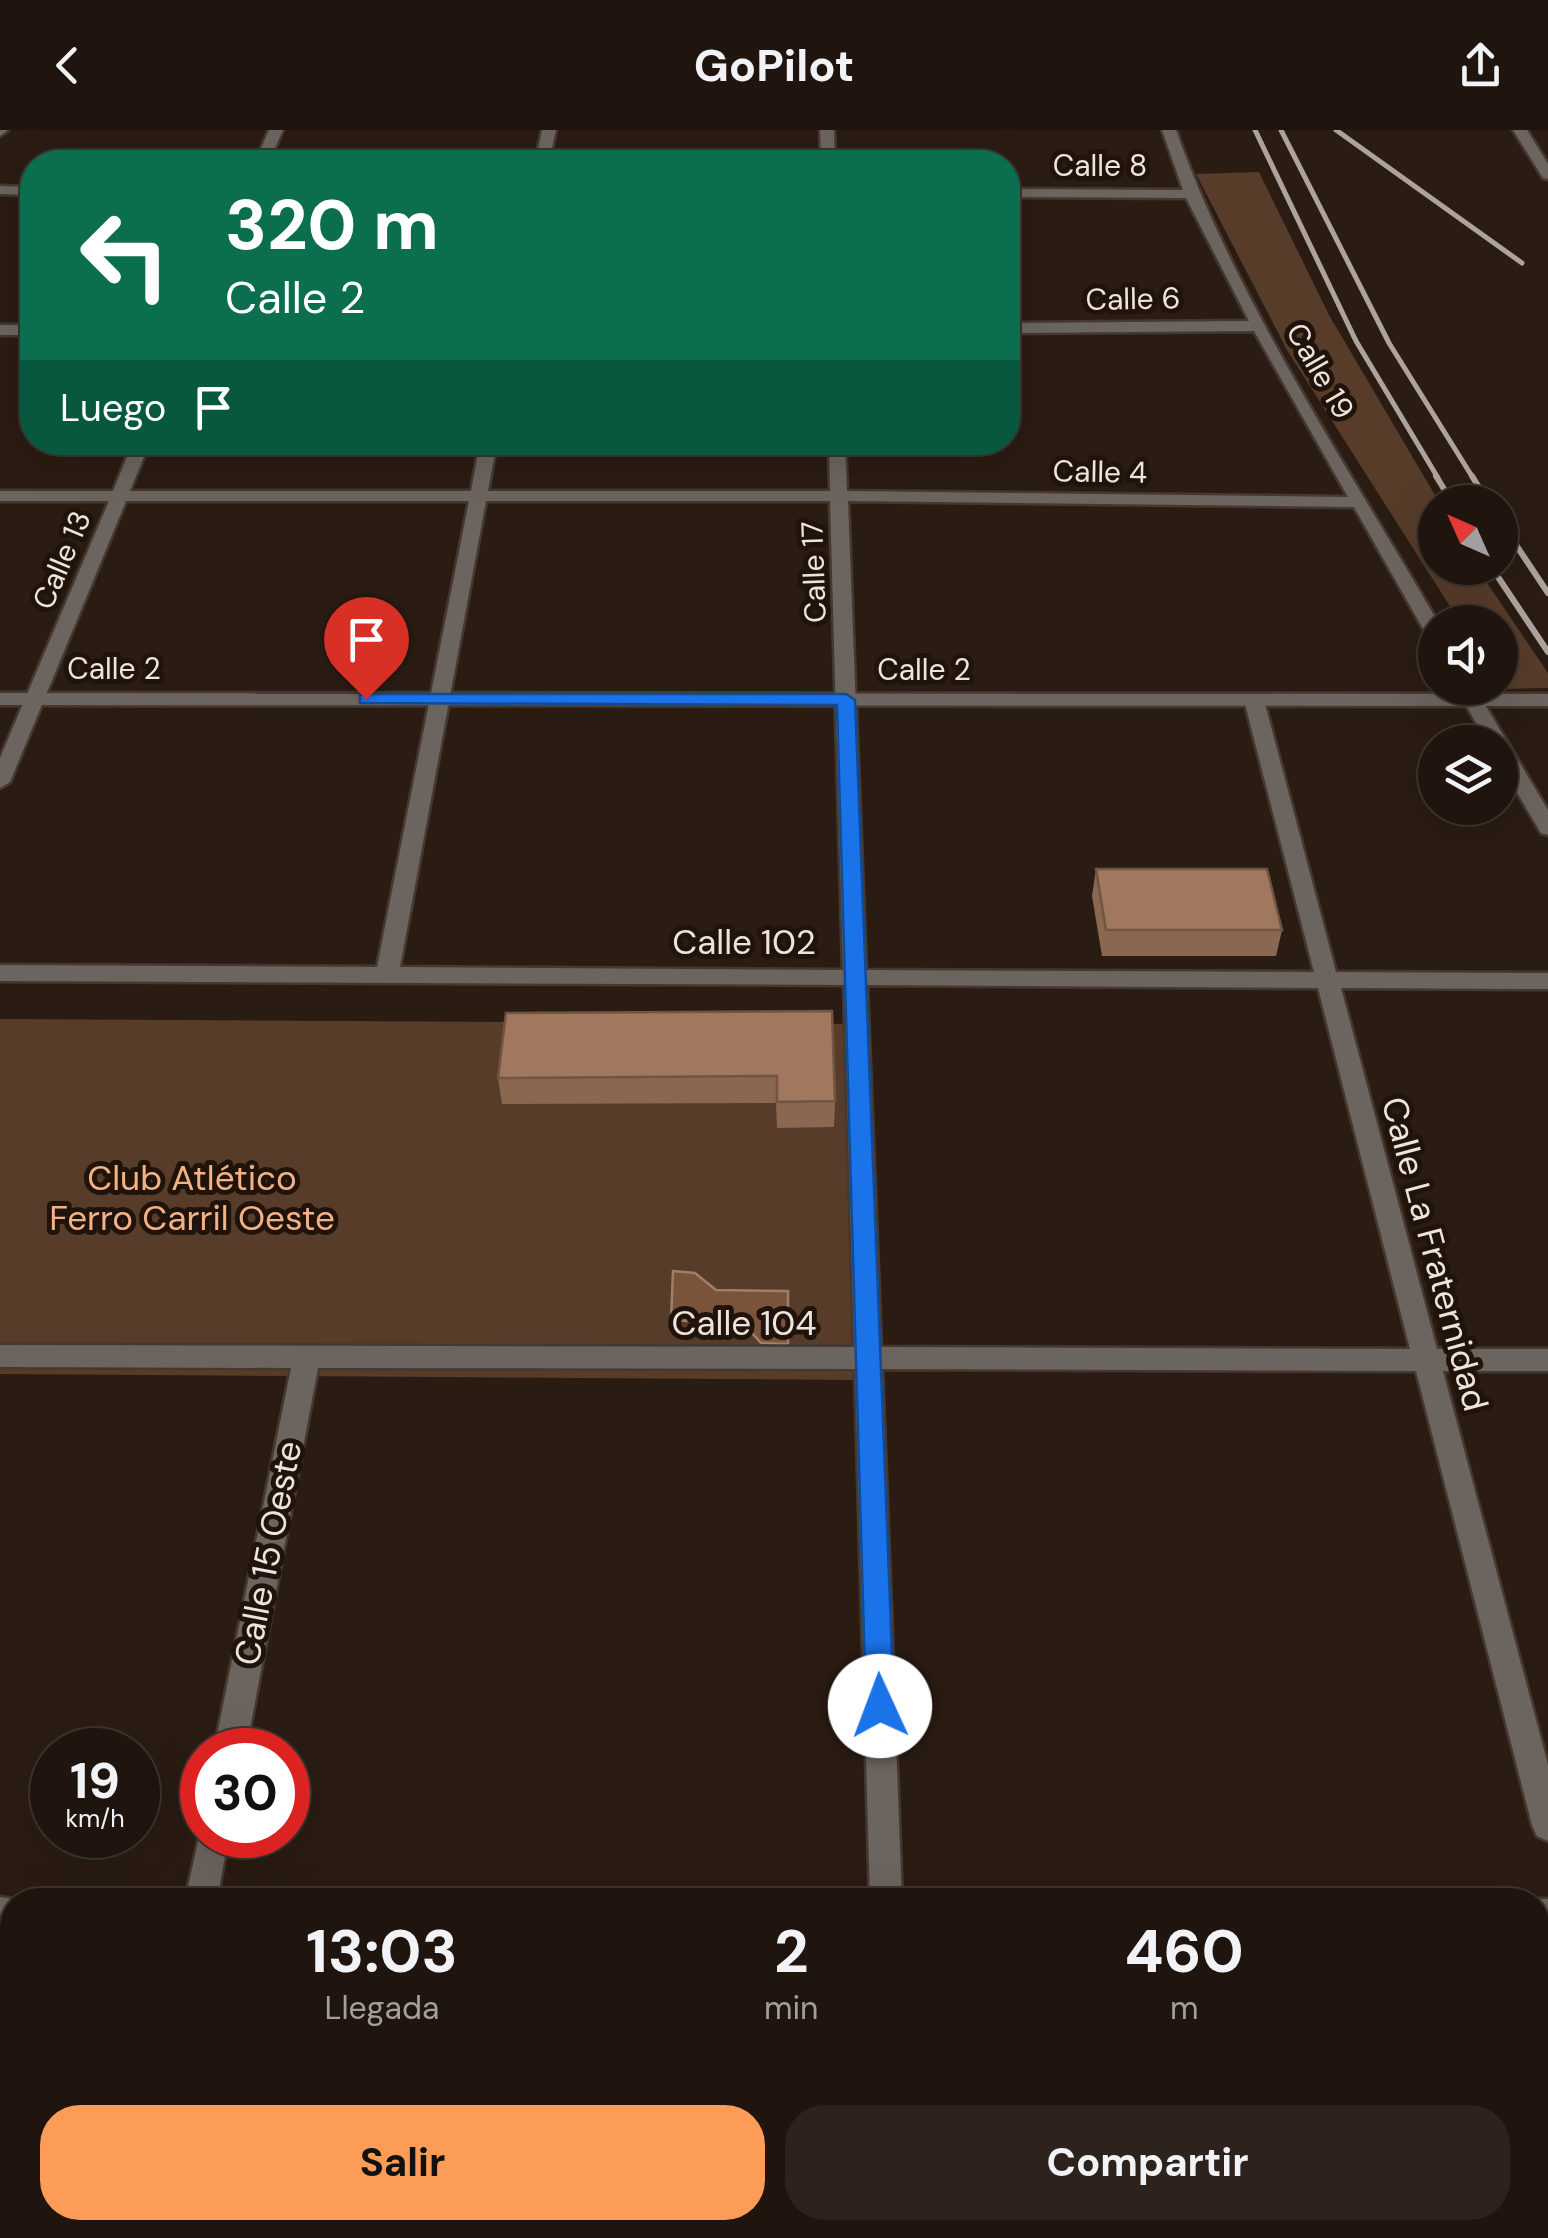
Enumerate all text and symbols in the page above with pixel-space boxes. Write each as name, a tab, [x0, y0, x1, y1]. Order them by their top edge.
text: GoPilot	[694, 36, 854, 95]
icon: back	[40, 38, 95, 93]
icon: share	[1453, 38, 1508, 93]
street label: Calle 8	[1053, 146, 1147, 185]
text: 320 m	[225, 180, 439, 271]
icon: left	[60, 190, 190, 320]
text: Calle 2	[225, 268, 365, 327]
street label: Calle 6	[1085, 278, 1181, 319]
street label: Calle 19	[1277, 316, 1363, 426]
icon: arrive	[186, 380, 241, 435]
text: Luego	[60, 383, 166, 433]
street label: Calle 4	[1052, 451, 1148, 492]
north arrow	[1418, 485, 1518, 585]
map controls	[1418, 485, 1518, 825]
street label: Calle 13	[23, 505, 100, 615]
street label: Calle 17	[792, 521, 835, 623]
pin	[324, 597, 409, 700]
button: sound	[1418, 605, 1518, 705]
icon: arrive	[339, 612, 394, 667]
street label: Calle 2	[67, 649, 161, 688]
street label: Calle 2	[877, 650, 971, 689]
button: layers	[1418, 725, 1518, 825]
street label: Calle 102	[672, 919, 816, 965]
street label: Calle La Fraternidad	[1371, 1092, 1499, 1416]
park label: Club Atlético Ferro Carril Oeste	[49, 1155, 335, 1241]
street label: Calle 104	[671, 1300, 817, 1346]
street label: Calle 15 Oeste	[224, 1437, 312, 1669]
position arrow	[828, 1654, 932, 1758]
speed limit sign: 30	[180, 1728, 310, 1858]
text: 19	[70, 1748, 120, 1814]
text: km/h	[65, 1802, 125, 1835]
text: 13:03	[306, 1912, 458, 1991]
text: 2	[774, 1912, 809, 1991]
text: 460	[1125, 1912, 1244, 1991]
text: Llegada	[325, 1987, 439, 2029]
text: min	[764, 1987, 818, 2029]
text: m	[1170, 1987, 1198, 2029]
button: Salir	[40, 2105, 765, 2220]
button: Compartir	[785, 2105, 1510, 2220]

